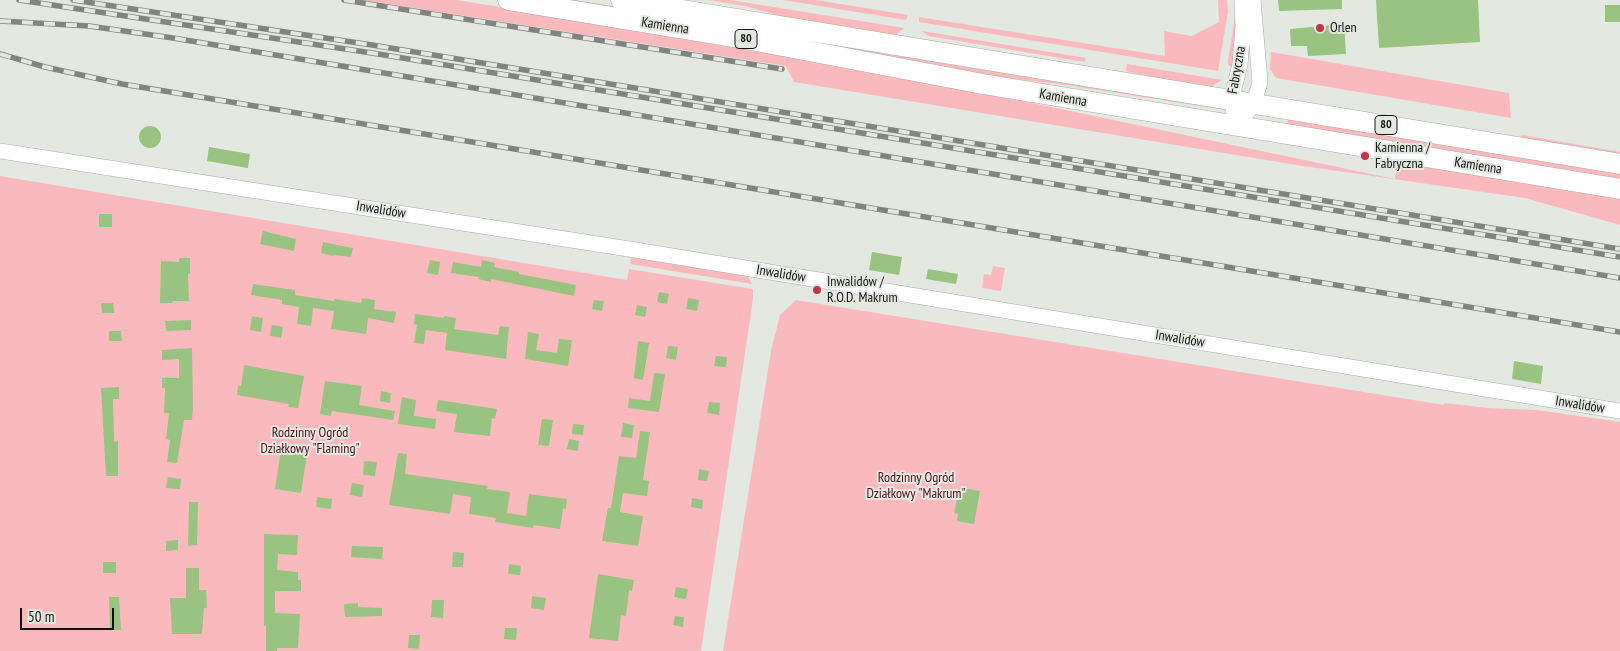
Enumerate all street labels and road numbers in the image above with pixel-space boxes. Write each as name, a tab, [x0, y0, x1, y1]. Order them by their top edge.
street label: Kamienna	[640, 14, 690, 38]
road number: 80	[735, 30, 757, 48]
street label: Fabryczna	[1225, 45, 1249, 95]
street label: Kamienna	[1038, 86, 1088, 110]
road number: 80	[1375, 116, 1397, 134]
street label: Kamienna	[1453, 154, 1503, 178]
street label: Inwalidów	[355, 198, 407, 222]
street label: Inwalidów	[755, 262, 807, 286]
street label: Inwalidów	[1154, 327, 1206, 351]
street label: Inwalidów	[1554, 393, 1606, 417]

